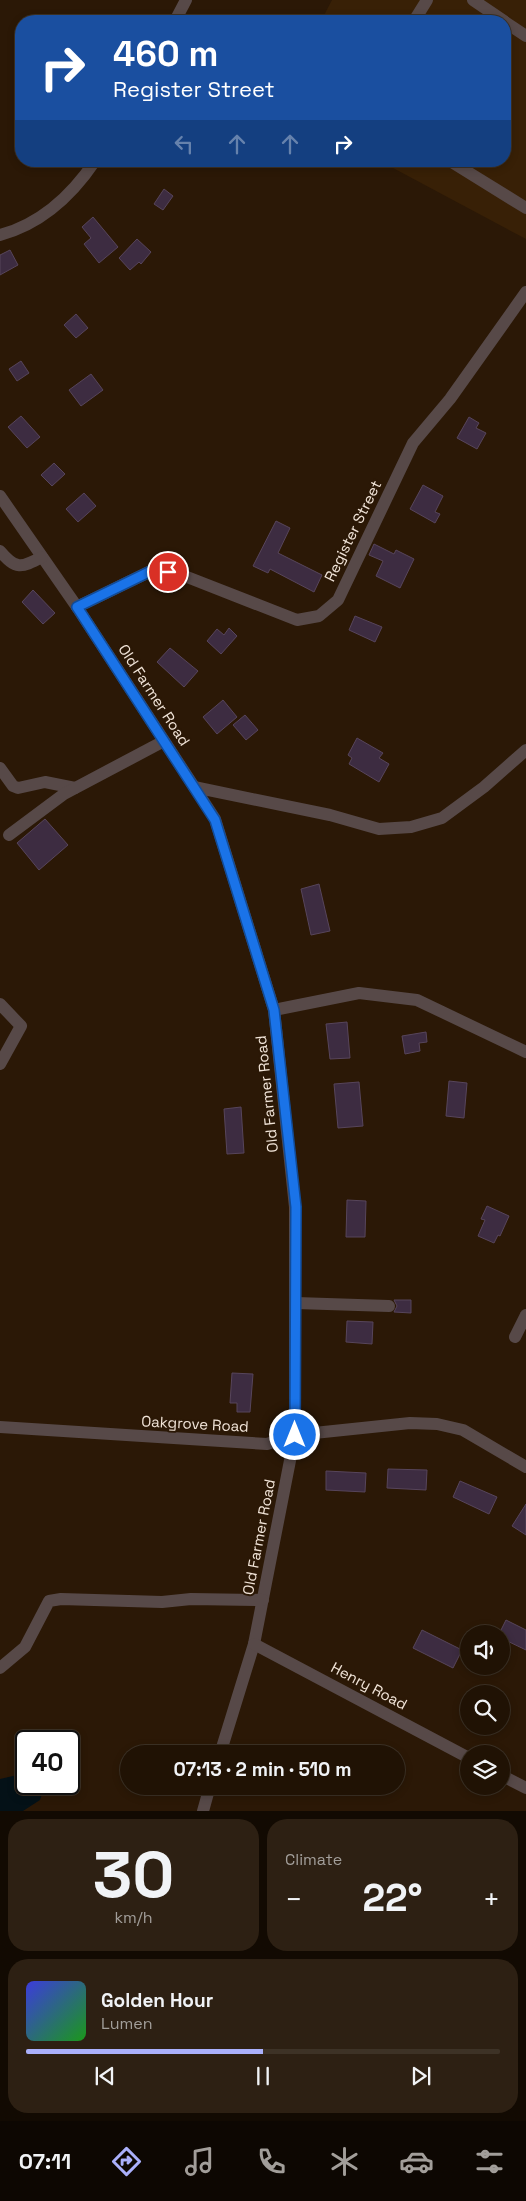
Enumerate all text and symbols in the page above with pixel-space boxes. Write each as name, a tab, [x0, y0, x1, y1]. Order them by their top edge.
text: 460 m	[113, 32, 218, 76]
icon: right	[30, 35, 95, 100]
text: Register Street	[113, 75, 275, 103]
icon: left	[170, 130, 198, 158]
icon: ahead	[223, 130, 251, 158]
icon: ahead	[276, 130, 304, 158]
icon: right	[329, 130, 357, 158]
street label: Register Street	[320, 477, 385, 584]
pin	[147, 551, 189, 593]
icon: arrive	[154, 558, 182, 586]
street label: Old Farmer Road	[114, 640, 194, 749]
street label: Old Farmer Road	[251, 1035, 282, 1154]
position arrow	[268, 1408, 320, 1460]
street label: Oakgrove Road	[141, 1411, 249, 1436]
street label: Old Farmer Road	[238, 1477, 279, 1596]
map controls	[460, 1625, 510, 1795]
button: sound	[460, 1625, 510, 1675]
street label: Henry Road	[328, 1658, 411, 1714]
button: search	[460, 1685, 510, 1735]
speed limit sign: 40	[15, 1730, 80, 1795]
button: layers	[460, 1745, 510, 1795]
text: 07:13 · 2 min · 510 m	[174, 1757, 351, 1782]
text: 30	[93, 1833, 174, 1916]
text: Climate	[285, 1849, 342, 1870]
text: 22°	[362, 1874, 423, 1922]
text: −	[285, 1881, 302, 1917]
text: +	[483, 1881, 500, 1917]
text: km/h	[114, 1907, 153, 1928]
text: Golden Hour	[101, 1988, 213, 2013]
text: Lumen	[101, 2013, 153, 2034]
icon: previous	[91, 2062, 119, 2090]
icon: pause	[249, 2062, 277, 2090]
icon: next	[407, 2062, 435, 2090]
icon: directions	[109, 2144, 144, 2179]
icon: music	[182, 2144, 217, 2179]
icon: phone	[254, 2144, 289, 2179]
icon: climate	[327, 2144, 362, 2179]
icon: car	[399, 2144, 434, 2179]
icon: filters	[472, 2144, 507, 2179]
text: 07:11	[19, 2147, 71, 2175]

